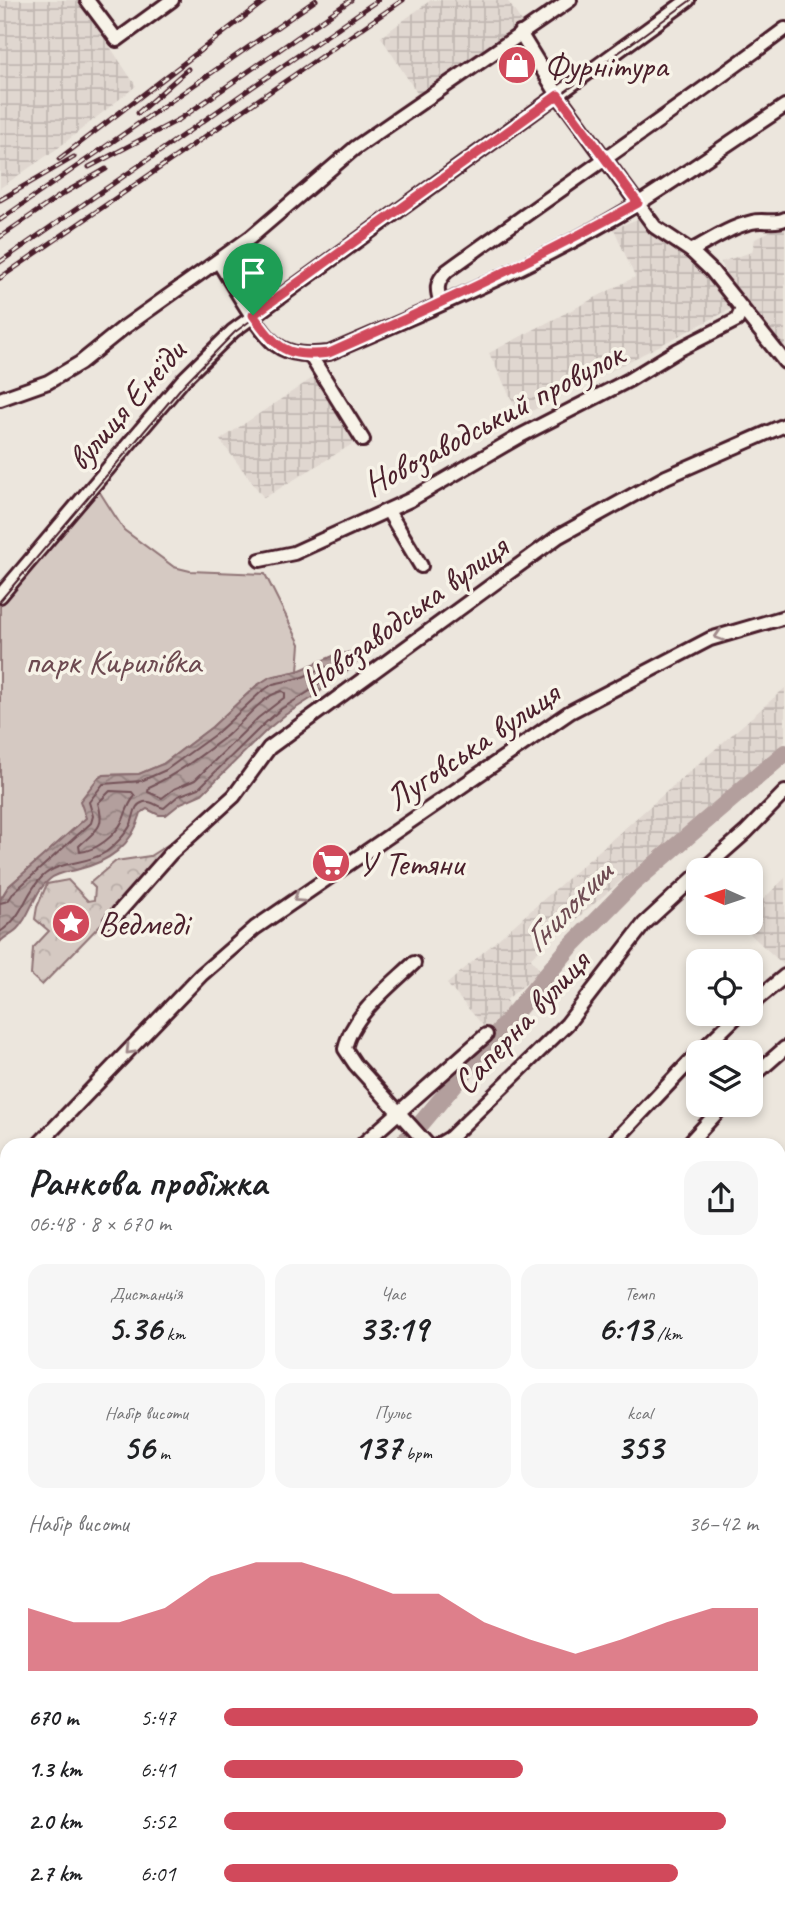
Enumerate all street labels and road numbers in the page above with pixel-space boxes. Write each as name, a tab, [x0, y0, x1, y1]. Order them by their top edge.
street label: вулиця Енеїди	[57, 329, 197, 480]
street label: Новозаводський провулок	[355, 330, 634, 507]
street label: Новозаводська вулиця	[292, 524, 518, 705]
street label: Луговська вулиця	[376, 669, 570, 821]
street label: Саперна вулиця	[443, 938, 602, 1104]

